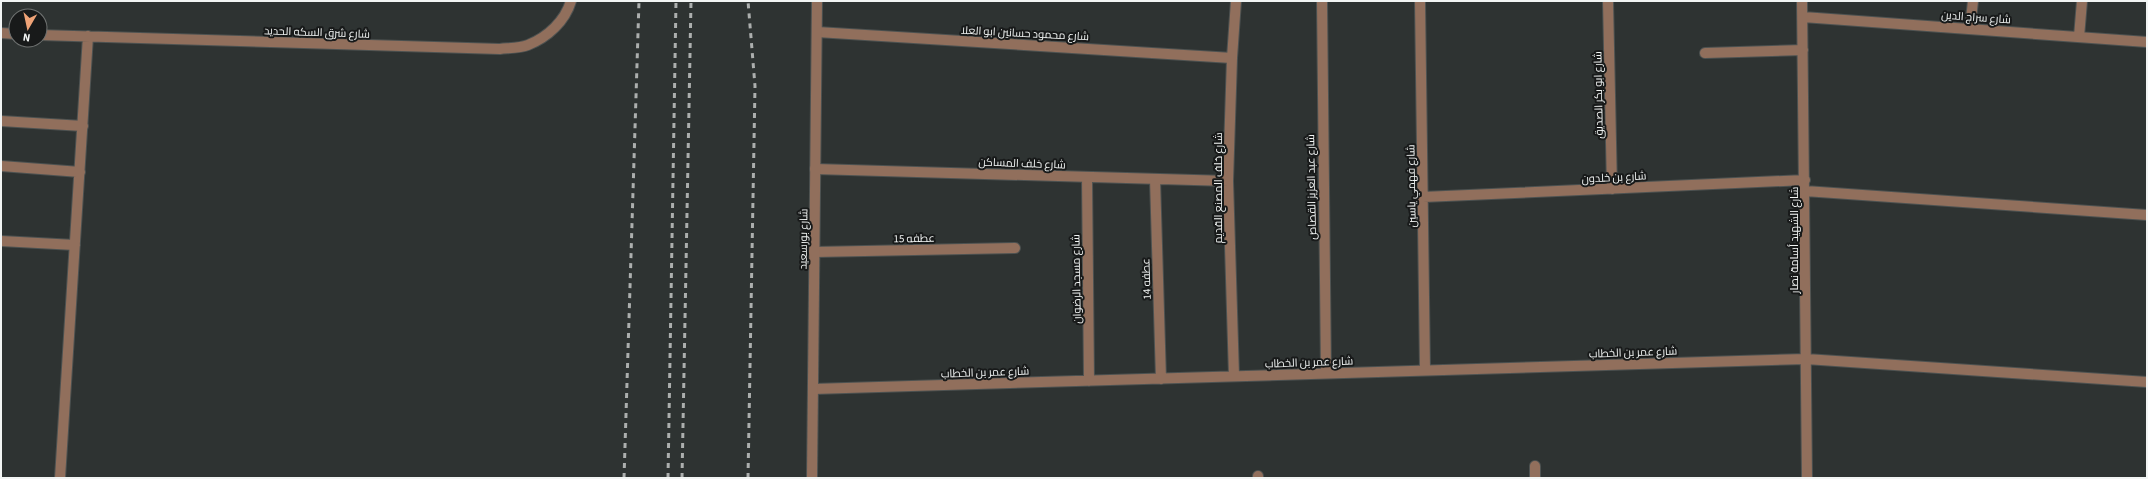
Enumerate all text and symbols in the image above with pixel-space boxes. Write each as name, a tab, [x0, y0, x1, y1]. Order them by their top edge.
north arrow	[8, 8, 48, 48]
street label: شارع سراج الدين	[1941, 8, 2011, 27]
street label: شارع شرق السكه الحديد	[264, 23, 370, 42]
street label: شارع محمود حسانين ابو العلا	[961, 23, 1089, 44]
text: N	[22, 29, 31, 45]
street label: شارع ابو بكر الصديق	[1590, 51, 1607, 139]
street label: شارع خلف المصنع القديم	[1211, 132, 1226, 244]
street label: شارع عبد العزيز القصاص	[1303, 134, 1320, 240]
street label: شارع فهمي ياسين	[1403, 144, 1421, 228]
street label: شارع خلف المساكن	[978, 154, 1066, 173]
street label: شارع بن خلدون	[1581, 168, 1647, 187]
street label: شارع الشهيد أسامة نصار	[1787, 187, 1802, 294]
street label: شارع بورسعيد	[795, 208, 812, 270]
street label: عطفه 15	[893, 231, 935, 246]
street label: شارع مسجد الرضوان	[1068, 234, 1085, 324]
street label: عطفه 14	[1138, 258, 1155, 300]
street label: شارع عمر بن الخطاب	[1589, 343, 1678, 362]
street label: شارع عمر بن الخطاب	[1265, 353, 1354, 372]
street label: شارع عمر بن الخطاب	[941, 363, 1030, 382]

